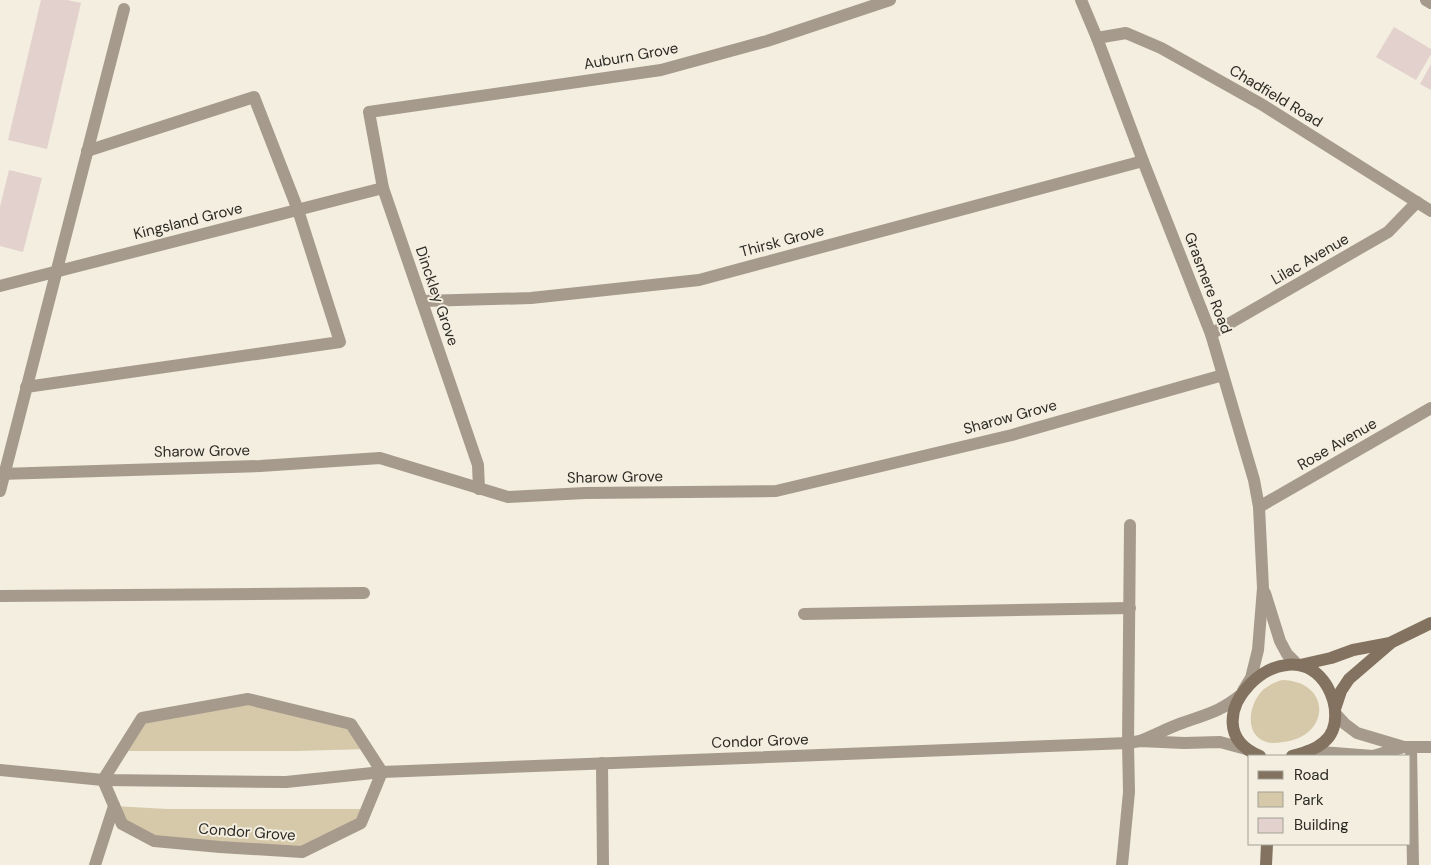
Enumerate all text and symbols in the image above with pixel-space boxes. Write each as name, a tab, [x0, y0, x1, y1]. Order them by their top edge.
street label: Auburn Grove	[582, 38, 680, 74]
street label: Chadfield Road	[1226, 60, 1326, 132]
street label: Kingsland Grove	[131, 198, 245, 244]
street label: Thirsk Grove	[738, 220, 826, 262]
street label: Grasmere Road	[1179, 229, 1237, 337]
street label: Lilac Avenue	[1268, 229, 1352, 289]
street label: Dinckley Grove	[411, 244, 463, 348]
street label: Sharow Grove	[961, 395, 1059, 439]
street label: Rose Avenue	[1294, 413, 1380, 475]
street label: Sharow Grove	[154, 440, 250, 462]
street label: Sharow Grove	[567, 466, 663, 488]
street label: Condor Grove	[711, 729, 809, 753]
legend	[1248, 755, 1411, 845]
text: Road	[1294, 765, 1329, 785]
text: Park	[1294, 790, 1324, 810]
text: Building	[1294, 815, 1349, 835]
street label: Condor Grove	[198, 819, 296, 845]

